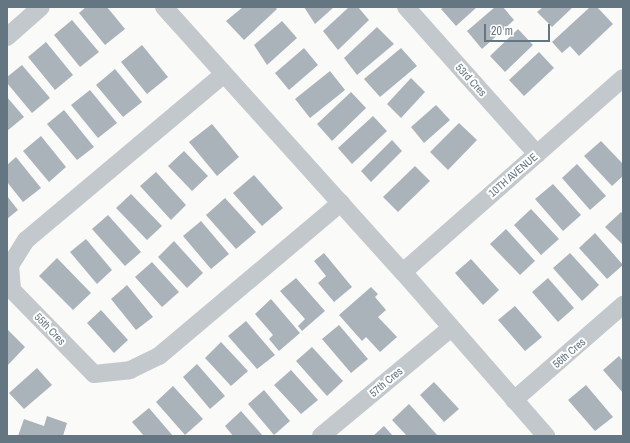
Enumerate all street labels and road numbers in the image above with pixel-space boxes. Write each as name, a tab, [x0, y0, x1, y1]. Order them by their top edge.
street label: 53rd Cres	[453, 61, 489, 99]
street label: 10TH AVENUE	[486, 150, 540, 200]
street label: 55th Cres	[32, 310, 68, 348]
street label: 56th Cres	[550, 335, 588, 371]
street label: 57th Cres	[367, 364, 405, 400]

